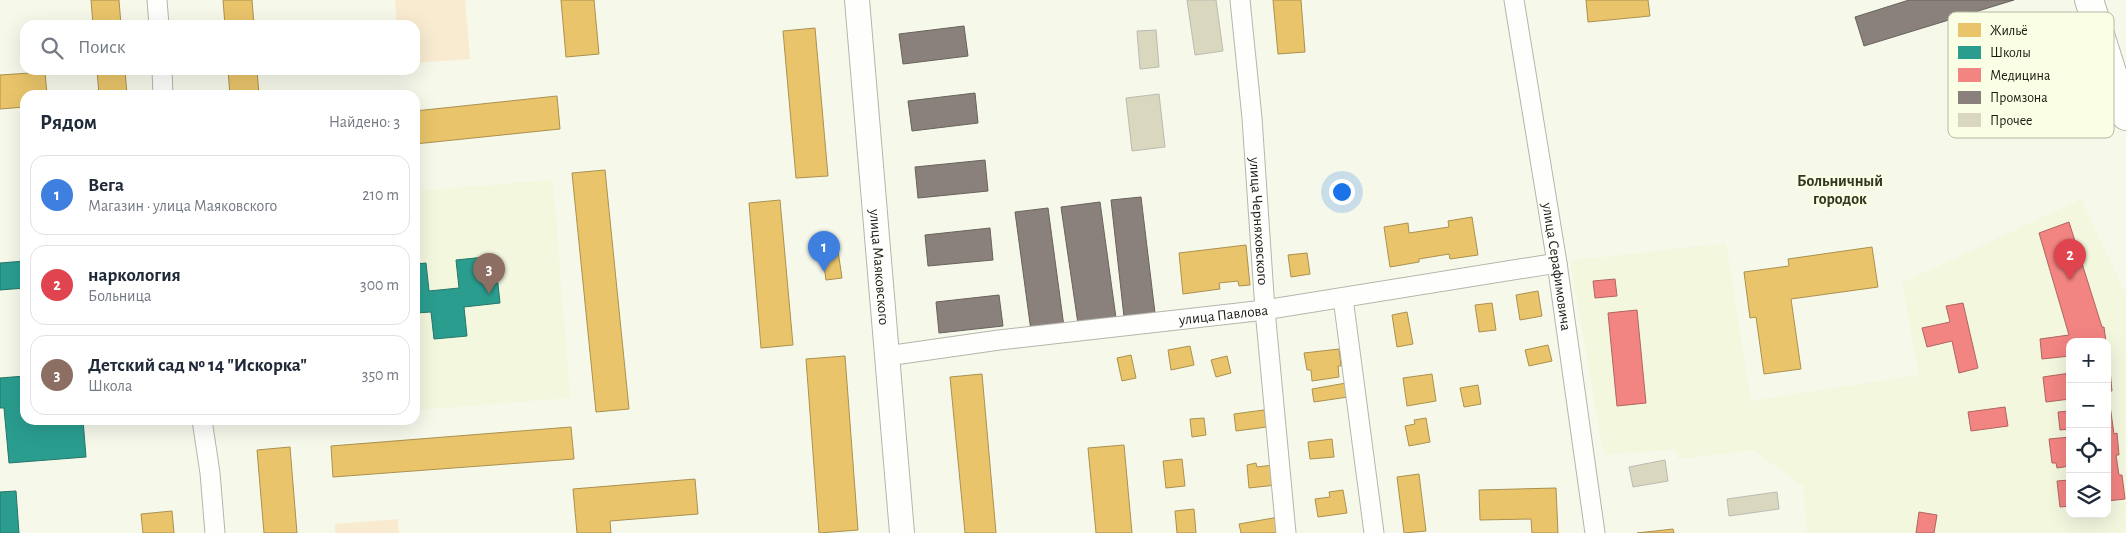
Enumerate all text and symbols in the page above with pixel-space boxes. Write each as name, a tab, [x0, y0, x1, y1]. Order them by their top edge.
legend	[1948, 12, 2114, 138]
search box	[20, 20, 420, 75]
text: Жильё	[1990, 24, 2028, 38]
icon: search	[38, 34, 66, 62]
text: Поиск	[78, 38, 125, 57]
text: Школы	[1990, 46, 2031, 60]
text: Медицина	[1990, 69, 2051, 83]
text: Промзона	[1990, 91, 2048, 105]
text: Рядом	[40, 112, 97, 133]
text: Найдено: 3	[329, 114, 400, 130]
text: Прочее	[1990, 114, 2033, 128]
street label: улица Черняховского	[1247, 156, 1271, 286]
district label: Больничный городок	[1797, 173, 1883, 207]
text: Вега	[88, 176, 124, 195]
your location	[1329, 179, 1355, 205]
text: 1	[54, 187, 60, 203]
text: 210 m	[362, 187, 399, 203]
text: Магазин · улица Маяковского	[88, 198, 277, 214]
street label: улица Серафимовича	[1540, 200, 1574, 332]
street label: улица Маяковского	[867, 207, 892, 326]
pin: 1	[808, 231, 840, 272]
pin: 2	[2054, 239, 2086, 280]
pin: 3	[473, 253, 505, 294]
text: наркология	[88, 266, 181, 285]
text: 2	[53, 277, 61, 293]
text: 300 m	[360, 277, 399, 293]
text: Больница	[88, 288, 151, 304]
street label: улица Павлова	[1177, 302, 1269, 327]
map controls	[2066, 338, 2111, 518]
button: +	[2066, 338, 2111, 383]
text: Детский сад № 14 "Искорка"	[88, 356, 307, 375]
text: 3	[54, 367, 60, 383]
text: 350 m	[362, 367, 399, 383]
text: Школа	[88, 378, 132, 394]
button: −	[2066, 383, 2111, 428]
button: locate	[2066, 428, 2111, 473]
button: layers	[2066, 473, 2111, 518]

